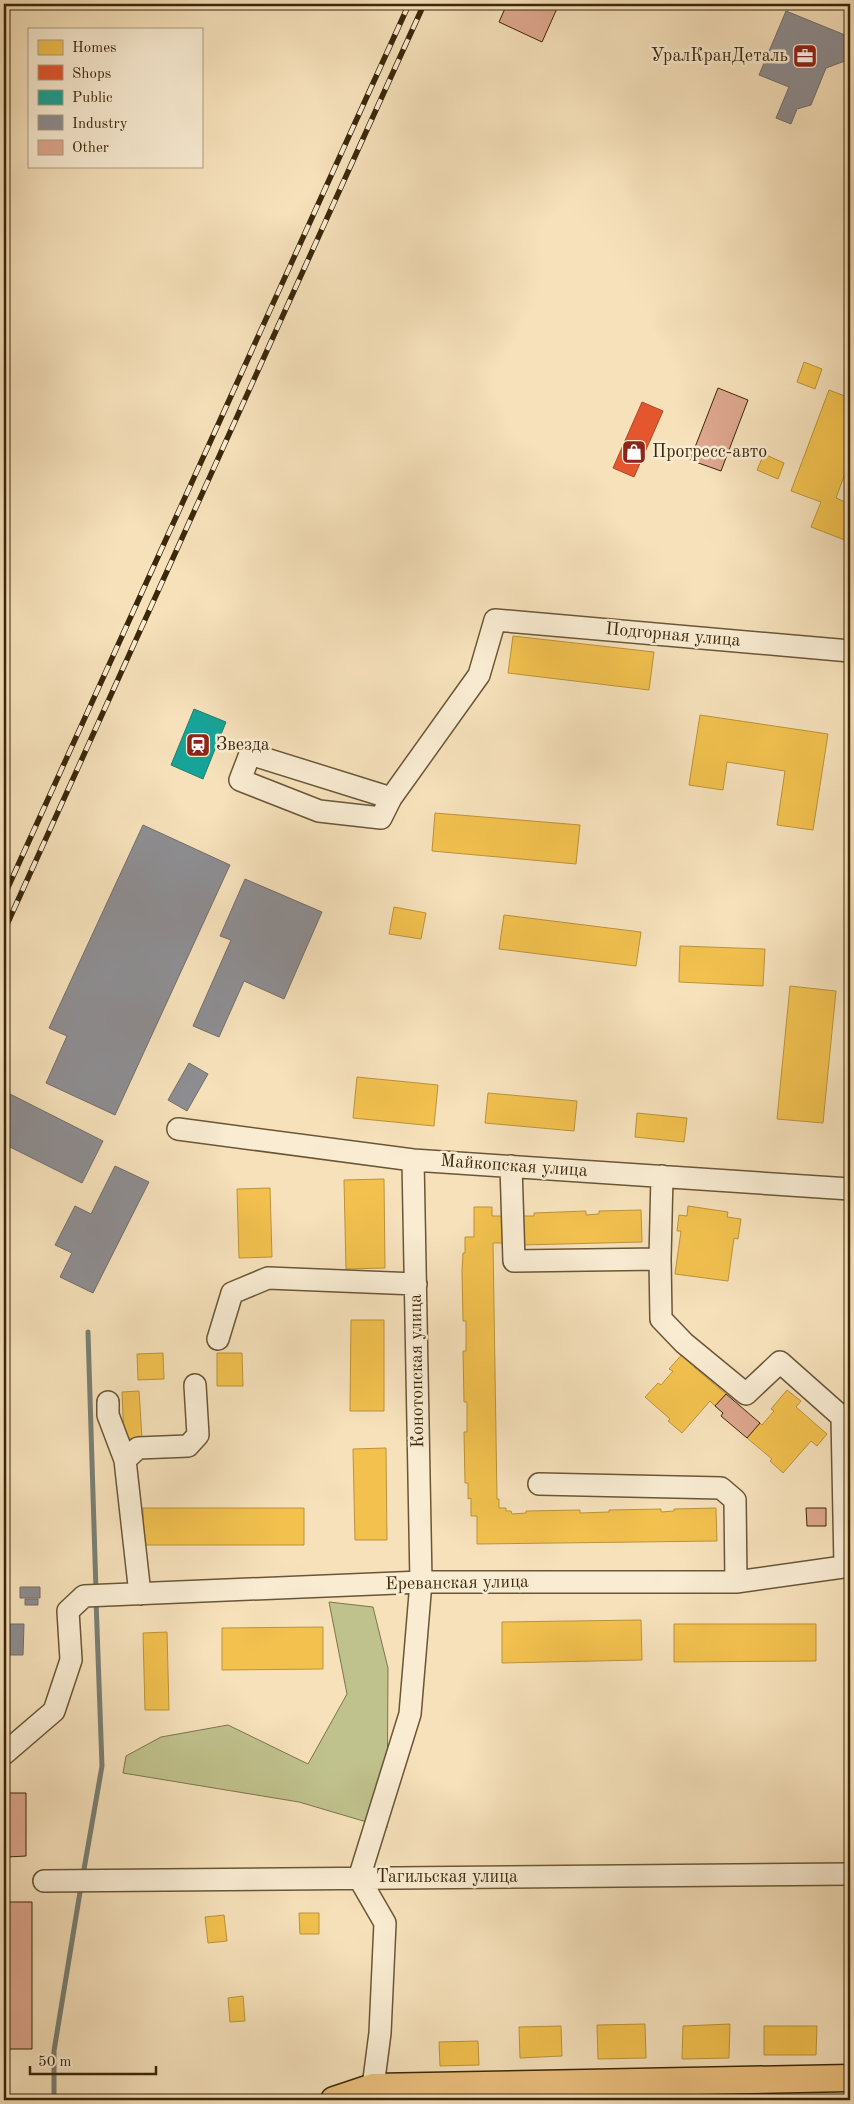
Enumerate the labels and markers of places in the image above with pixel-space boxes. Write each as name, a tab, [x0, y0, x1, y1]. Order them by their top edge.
office icon: УралКранДеталь	[792, 43, 818, 69]
place label: УралКранДеталь	[651, 47, 788, 65]
shop icon: Прогресс-авто	[621, 439, 647, 465]
place label: Прогресс-авто	[652, 443, 767, 461]
station icon: Звезда	[185, 732, 211, 758]
place label: Звезда	[216, 736, 270, 754]

